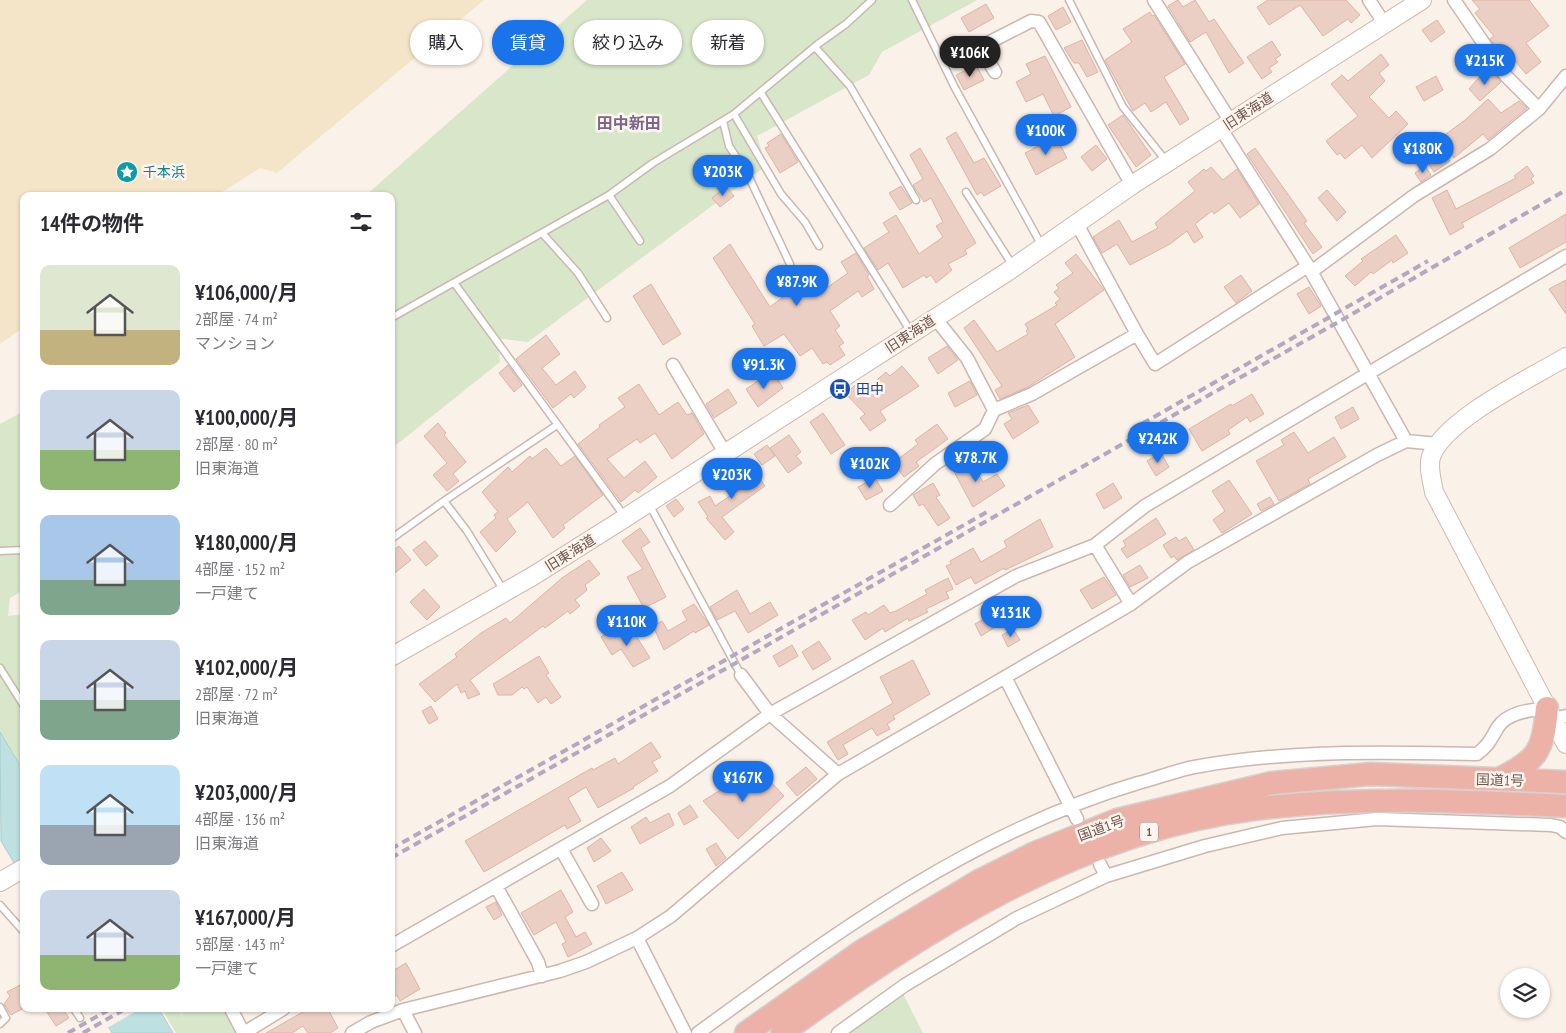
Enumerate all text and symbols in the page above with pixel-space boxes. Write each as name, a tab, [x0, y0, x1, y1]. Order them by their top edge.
chip: 購入	[410, 20, 482, 65]
chip: 賃貸	[492, 20, 564, 65]
chip: 絞り込み	[574, 20, 682, 65]
chip: 新着	[692, 20, 764, 65]
pin: ¥106K	[935, 36, 1005, 78]
text: ¥106K	[951, 42, 989, 62]
pin: ¥215K	[1450, 44, 1520, 86]
text: ¥215K	[1466, 50, 1504, 70]
street label: 旧東海道	[1220, 88, 1276, 134]
district label: 田中新田	[597, 113, 661, 133]
pin: ¥100K	[1011, 114, 1081, 156]
text: ¥100K	[1027, 120, 1065, 140]
pin: ¥180K	[1388, 132, 1458, 174]
text: ¥180K	[1404, 138, 1442, 158]
pin: ¥203K	[688, 154, 758, 197]
place icon: 千本浜	[115, 160, 139, 184]
text: ¥203K	[704, 161, 742, 181]
place label: 千本浜	[143, 163, 185, 181]
icon: filters	[347, 208, 375, 236]
text: 14件の物件	[40, 210, 144, 237]
pin: ¥87.9K	[756, 264, 838, 307]
text: ¥87.9K	[777, 271, 817, 291]
text: ¥106,000/月	[195, 279, 298, 306]
icon: home	[80, 285, 140, 345]
text: 2部屋 · 74 m²	[195, 309, 278, 329]
street label: 旧東海道	[882, 311, 938, 357]
text: マンション	[195, 333, 275, 353]
pin: ¥91.3K	[723, 348, 805, 390]
text: ¥91.3K	[743, 354, 785, 374]
bus stop icon: 田中	[828, 377, 852, 401]
place label: 田中	[856, 380, 884, 398]
text: ¥100,000/月	[195, 404, 298, 431]
icon: home	[80, 410, 140, 470]
pin: ¥242K	[1123, 422, 1193, 464]
text: ¥242K	[1139, 428, 1177, 448]
text: 2部屋 · 80 m²	[195, 434, 278, 454]
pin: ¥78.7K	[935, 440, 1017, 483]
pin: ¥102K	[835, 446, 905, 489]
text: ¥78.7K	[955, 447, 997, 467]
text: ¥102K	[851, 453, 889, 473]
text: 旧東海道	[195, 458, 259, 478]
pin: ¥203K	[697, 458, 767, 500]
text: ¥203K	[713, 464, 751, 484]
text: ¥180,000/月	[195, 529, 298, 556]
street label: 旧東海道	[541, 531, 599, 575]
icon: home	[80, 535, 140, 595]
text: 4部屋 · 152 m²	[195, 559, 285, 579]
text: 一戸建て	[195, 583, 259, 603]
pin: ¥131K	[976, 596, 1046, 638]
text: ¥131K	[992, 602, 1030, 622]
pin: ¥110K	[592, 604, 662, 647]
text: ¥110K	[608, 611, 646, 631]
text: ¥102,000/月	[195, 654, 298, 681]
icon: home	[80, 660, 140, 720]
text: 2部屋 · 72 m²	[195, 684, 278, 704]
text: 旧東海道	[195, 708, 259, 728]
pin: ¥167K	[708, 760, 778, 803]
text: ¥167K	[724, 767, 762, 787]
street label: 国道1号	[1476, 770, 1524, 790]
text: ¥203,000/月	[195, 779, 298, 806]
icon: home	[80, 785, 140, 845]
text: 4部屋 · 136 m²	[195, 809, 285, 829]
street label: 国道1号	[1075, 811, 1127, 845]
road number: 1	[1140, 822, 1158, 842]
text: 旧東海道	[195, 833, 259, 853]
text: ¥167,000/月	[195, 904, 296, 931]
icon: home	[80, 910, 140, 970]
text: 5部屋 · 143 m²	[195, 934, 285, 954]
text: 一戸建て	[195, 958, 259, 978]
map controls	[1500, 968, 1550, 1018]
button: layers	[1500, 968, 1550, 1018]

